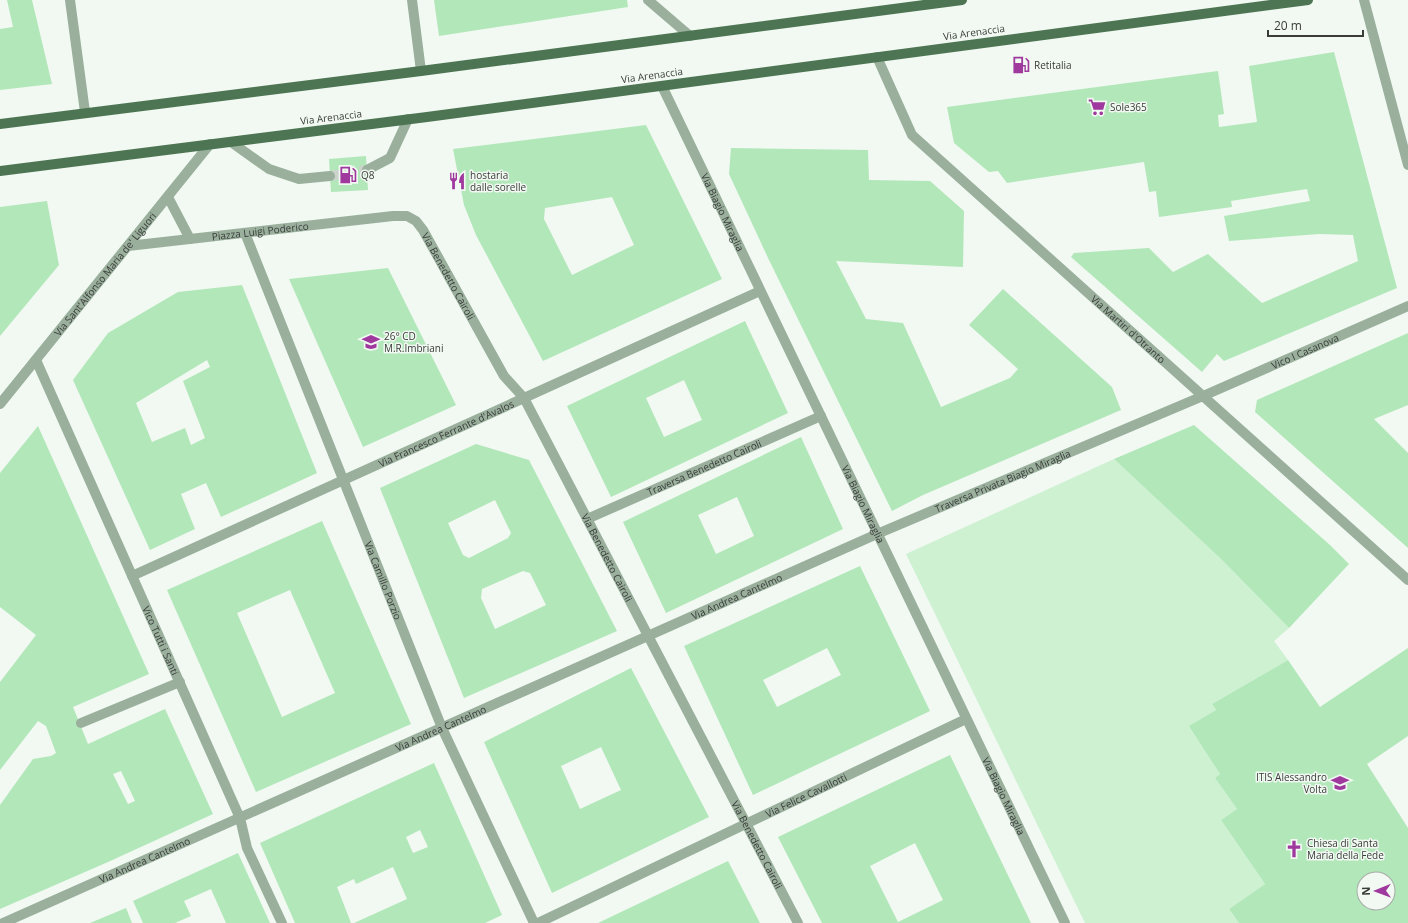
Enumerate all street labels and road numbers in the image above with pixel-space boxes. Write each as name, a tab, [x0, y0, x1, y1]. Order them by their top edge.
street label: Via Arenaccia	[942, 21, 1006, 43]
street label: Via Arenaccia	[620, 64, 684, 86]
street label: Via Arenaccia	[299, 106, 363, 128]
street label: Via Biagio Miraglia	[698, 171, 747, 254]
street label: Via Sant'Alfonso Maria de' Liguori	[51, 209, 159, 339]
street label: Piazza Luigi Poderico	[211, 219, 309, 243]
street label: Via Benedetto Cairoli	[419, 230, 478, 322]
street label: Via Martiri d'Otranto	[1088, 292, 1169, 366]
street label: Vico I Casanova	[1269, 330, 1341, 372]
street label: Via Francesco Ferrante d'Avalos	[376, 397, 516, 470]
street label: Traversa Benedetto Cairoli	[645, 436, 764, 499]
street label: Traversa Privata Biagio Miraglia	[933, 446, 1073, 516]
street label: Via Biagio Miraglia	[839, 463, 888, 545]
street label: Via Benedetto Cairoli	[578, 511, 636, 604]
street label: Via Camillo Porzio	[361, 539, 405, 622]
street label: Via Andrea Cantelmo	[689, 570, 784, 623]
street label: Vico Tutti i Santi	[139, 604, 182, 677]
street label: Via Andrea Cantelmo	[393, 702, 488, 755]
street label: Via Biagio Miraglia	[979, 755, 1029, 837]
street label: Via Felice Cavallotti	[763, 770, 849, 821]
street label: Via Benedetto Cairoli	[728, 798, 786, 891]
street label: Via Andrea Cantelmo	[97, 834, 192, 886]

